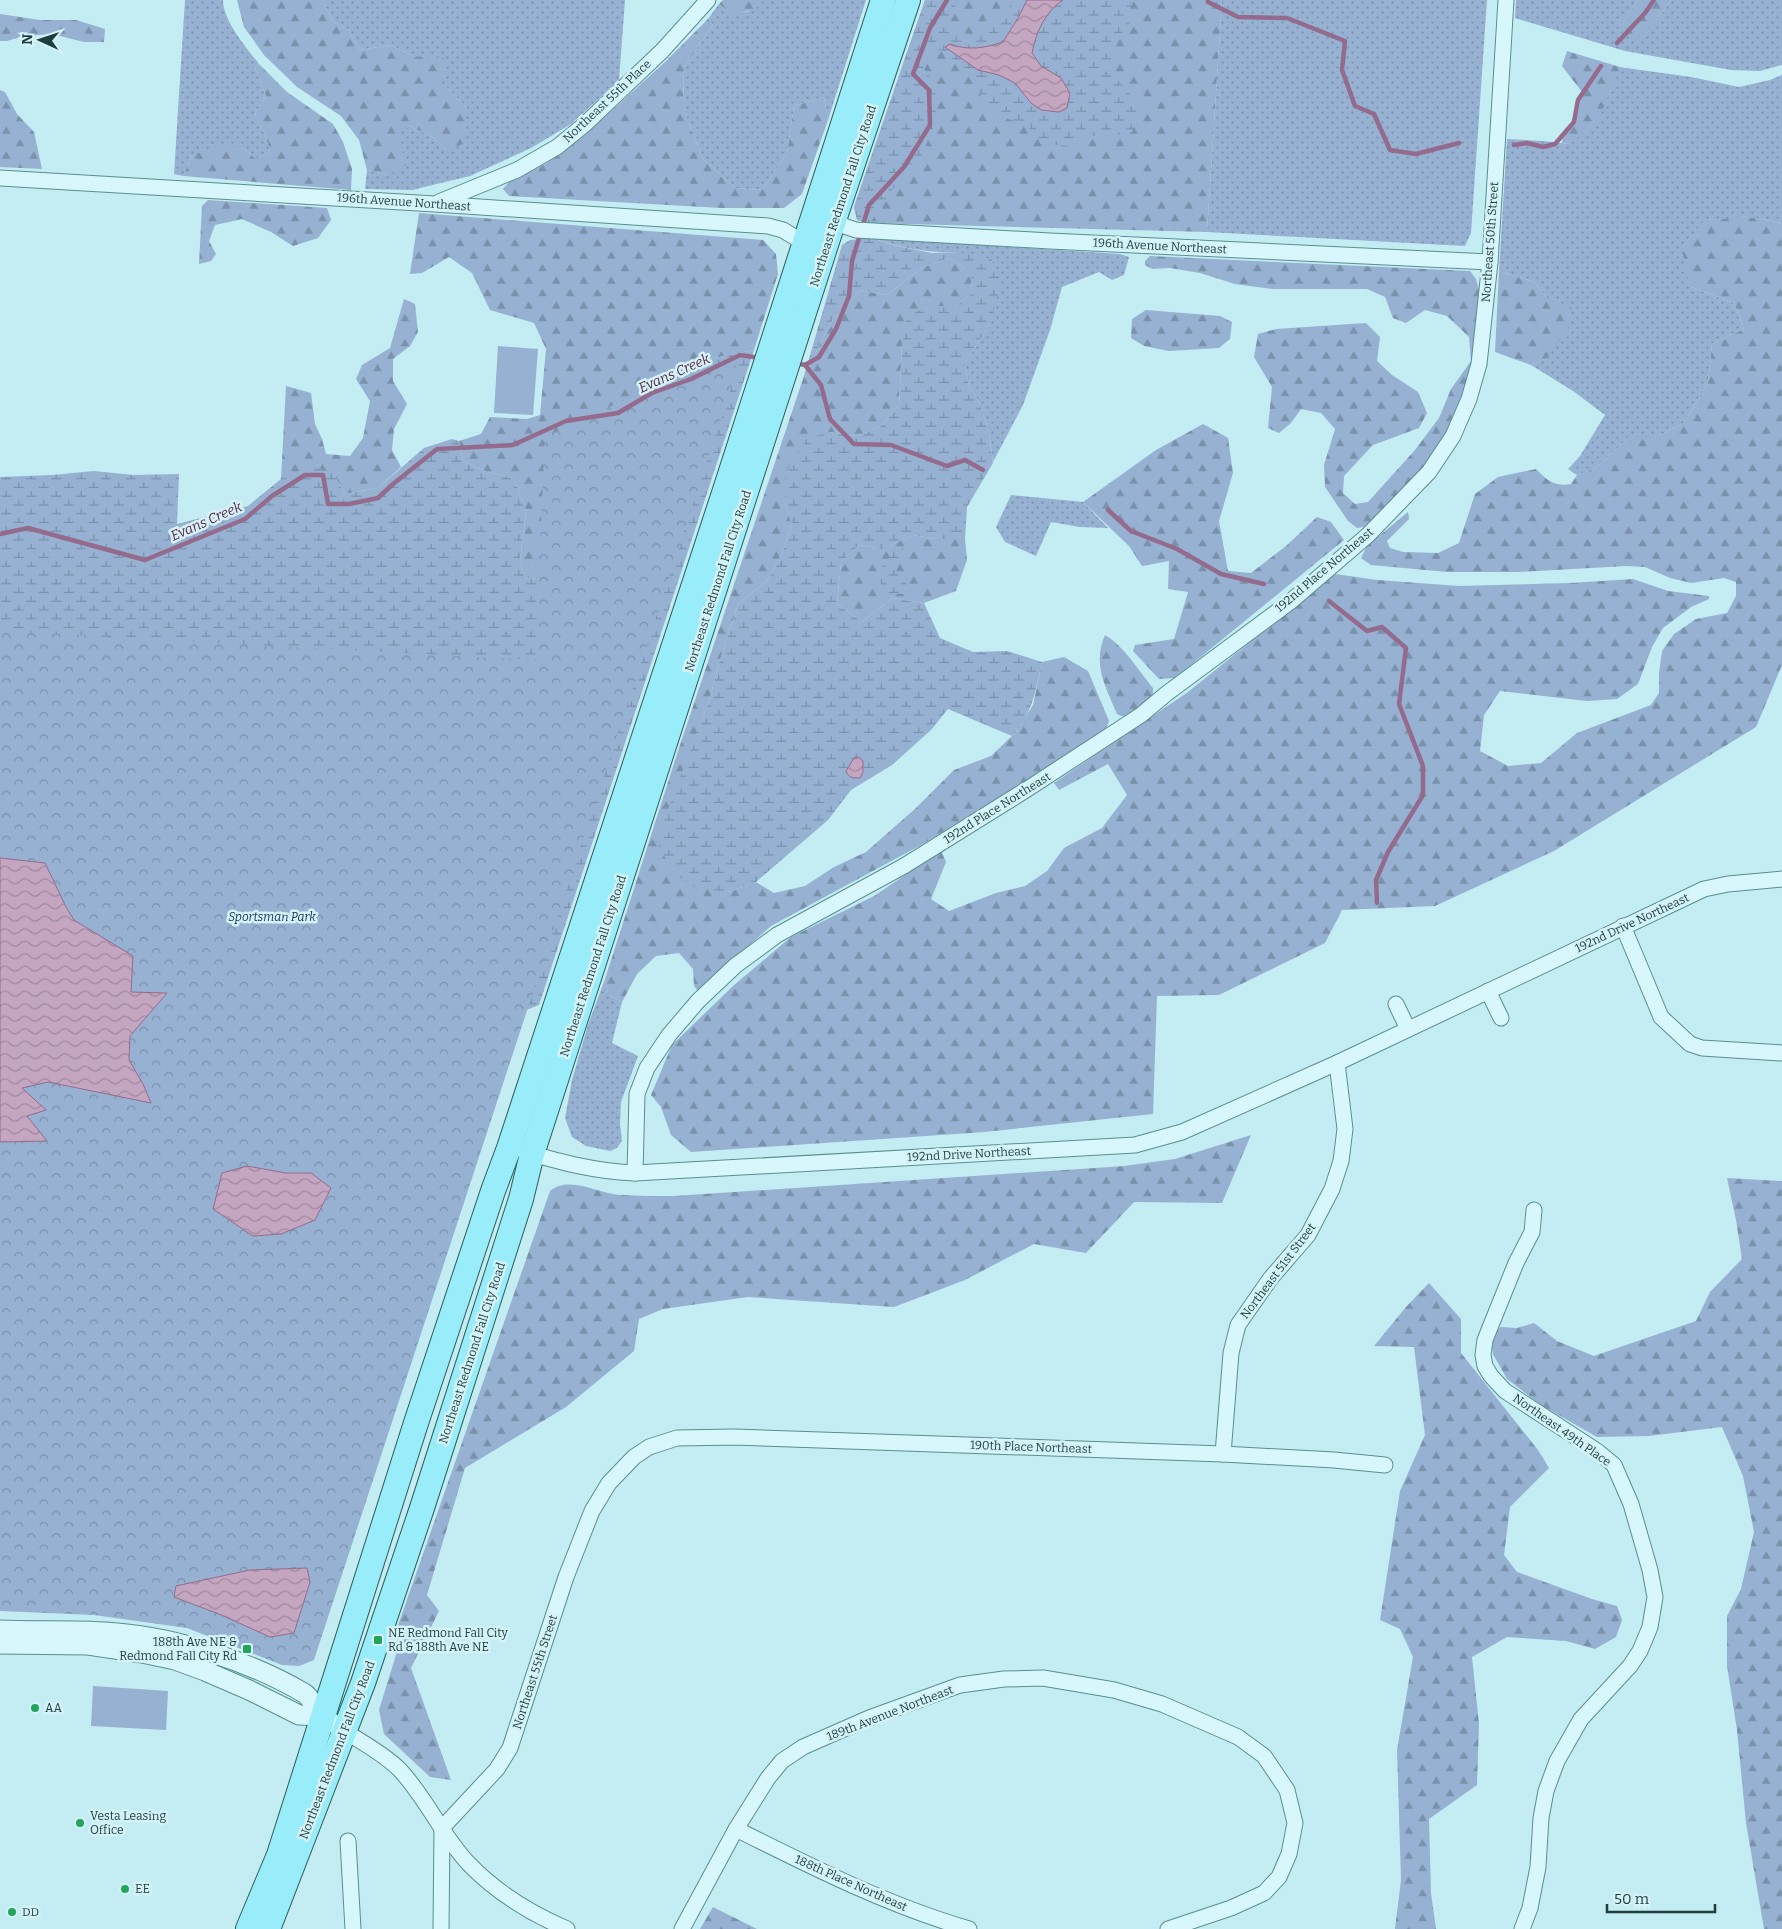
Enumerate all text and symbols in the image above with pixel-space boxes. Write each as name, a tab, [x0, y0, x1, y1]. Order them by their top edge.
north arrow	[15, 15, 65, 65]
text: N	[19, 33, 36, 45]
street label: Northeast 55th Place	[560, 57, 654, 145]
street label: Northeast Redmond Fall City Road	[807, 103, 879, 289]
street label: Northeast 50th Street	[1479, 181, 1501, 303]
street label: 196th Avenue Northeast	[337, 190, 472, 214]
street label: 196th Avenue Northeast	[1093, 236, 1228, 257]
water label: Evans Creek	[636, 350, 713, 397]
street label: Northeast Redmond Fall City Road	[682, 488, 754, 674]
water label: Evans Creek	[168, 498, 245, 545]
street label: 192nd Place Northeast	[1272, 524, 1376, 615]
street label: 192nd Place Northeast	[941, 769, 1054, 847]
street label: Northeast Redmond Fall City Road	[557, 873, 629, 1059]
street label: 192nd Drive Northeast	[1573, 890, 1692, 956]
park label: Sportsman Park	[228, 910, 316, 924]
street label: 192nd Drive Northeast	[907, 1144, 1032, 1164]
street label: Northeast 51st Street	[1237, 1220, 1319, 1322]
street label: Northeast Redmond Fall City Road	[436, 1260, 508, 1446]
street label: Northeast 49th Place	[1510, 1391, 1614, 1469]
street label: 190th Place Northeast	[970, 1438, 1093, 1456]
street label: Northeast 55th Street	[510, 1612, 560, 1731]
place label: NE Redmond Fall City Rd & 188th Ave NE	[388, 1626, 509, 1654]
marker: NE Redmond Fall City Rd & 188th Ave NE	[372, 1634, 384, 1646]
place label: 188th Ave NE & Redmond Fall City Rd	[119, 1635, 237, 1663]
marker: 188th Ave NE & Redmond Fall City Rd	[241, 1643, 253, 1655]
street label: Northeast Redmond Fall City Road	[296, 1659, 378, 1841]
street label: 189th Avenue Northeast	[825, 1682, 956, 1744]
place label: AA	[45, 1701, 63, 1715]
marker: AA	[29, 1702, 41, 1714]
place label: Vesta Leasing Office	[90, 1809, 166, 1837]
marker: Vesta Leasing Office	[74, 1817, 86, 1829]
street label: 188th Place Northeast	[793, 1852, 910, 1914]
place label: EE	[135, 1882, 150, 1896]
scale bar	[1607, 1882, 1714, 1914]
marker: EE	[119, 1883, 131, 1895]
text: 50 m	[1614, 1890, 1650, 1908]
place label: DD	[22, 1905, 39, 1919]
marker: DD	[6, 1906, 18, 1918]

